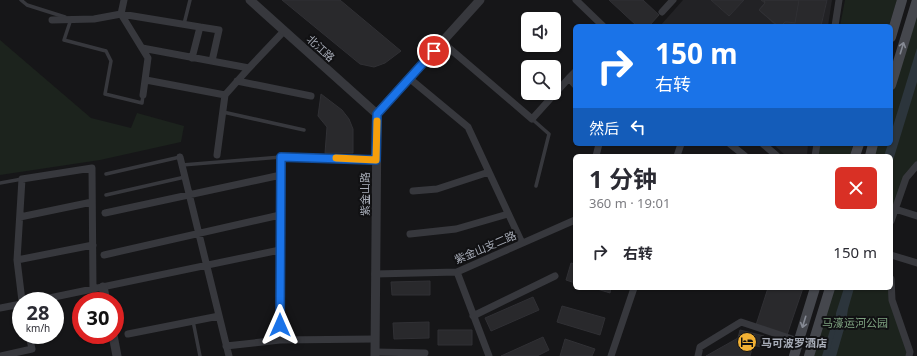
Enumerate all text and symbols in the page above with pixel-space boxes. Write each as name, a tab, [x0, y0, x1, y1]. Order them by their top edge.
map controls	[521, 12, 561, 100]
button: sound	[521, 12, 561, 52]
street label: 北江路	[304, 31, 338, 65]
pin	[417, 34, 451, 68]
text: 150 m	[655, 34, 738, 72]
icon: arrive	[423, 40, 445, 62]
icon: right	[589, 40, 641, 92]
one-way arrow	[899, 41, 906, 54]
button: search	[521, 60, 561, 100]
text: 右转	[655, 72, 691, 96]
icon: left	[627, 116, 649, 138]
text: 然后	[589, 118, 619, 138]
text: 1 分钟	[589, 162, 657, 195]
button: close	[835, 167, 877, 209]
street label: 紫金山路	[357, 172, 372, 216]
text: 360 m · 19:01	[589, 194, 670, 212]
street label: 紫金山支二路	[452, 227, 518, 267]
icon: right	[589, 241, 611, 263]
text: 150 m	[833, 242, 877, 262]
text: 右转	[623, 243, 653, 263]
speed limit sign: 30	[72, 292, 124, 344]
text: 28	[27, 299, 49, 326]
position arrow	[259, 304, 301, 346]
one-way arrow	[800, 315, 807, 328]
park label: 马濠运河公园	[822, 315, 888, 330]
text: km/h	[26, 321, 50, 335]
hotel icon: 马可波罗酒店	[736, 331, 758, 353]
place label: 马可波罗酒店	[761, 335, 827, 350]

